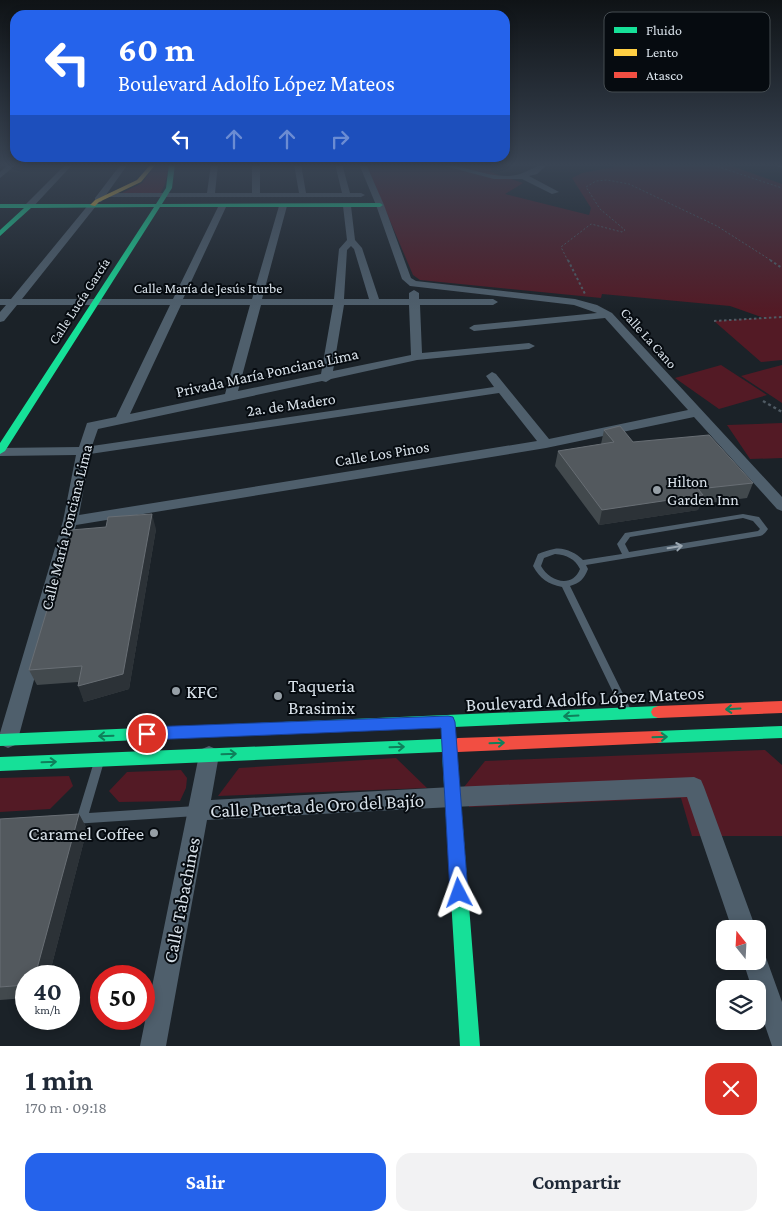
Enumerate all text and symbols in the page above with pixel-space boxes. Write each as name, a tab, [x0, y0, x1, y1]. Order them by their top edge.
legend	[604, 12, 770, 92]
text: Fluido	[646, 22, 682, 38]
icon: left	[35, 30, 100, 95]
text: 60 m	[118, 30, 195, 69]
text: Lento	[646, 44, 678, 60]
text: Atasco	[646, 67, 683, 83]
text: Boulevard Adolfo López Mateos	[118, 71, 395, 96]
icon: left	[167, 125, 195, 153]
icon: ahead	[220, 125, 248, 153]
icon: ahead	[273, 125, 301, 153]
icon: right	[326, 125, 354, 153]
street label: Calle Lucía García	[45, 254, 113, 347]
street label: Calle María de Jesús Iturbe	[134, 280, 282, 296]
street label: Calle La Cano	[618, 304, 680, 372]
street label: Privada María Ponciana Lima	[174, 345, 361, 400]
street label: 2a. de Madero	[246, 390, 337, 419]
street label: Calle Los Pinos	[334, 438, 431, 469]
street label: Calle María Ponciana Lima	[38, 442, 95, 612]
place label: Hilton Garden Inn	[667, 473, 739, 508]
marker: Hilton Garden Inn	[651, 484, 663, 496]
one-way arrow	[667, 542, 683, 552]
place label: Taqueria Brasimix	[288, 675, 355, 718]
place label: KFC	[186, 681, 217, 702]
street label: Boulevard Adolfo López Mateos	[465, 682, 705, 715]
marker: KFC	[170, 685, 182, 697]
marker: Taqueria Brasimix	[272, 690, 284, 702]
one-way arrow	[726, 704, 742, 714]
one-way arrow	[563, 712, 579, 721]
pin	[126, 713, 168, 755]
icon: arrive	[133, 720, 161, 748]
one-way arrow	[98, 731, 114, 740]
one-way arrow	[652, 732, 668, 741]
one-way arrow	[489, 738, 505, 748]
one-way arrow	[388, 742, 405, 752]
one-way arrow	[220, 749, 236, 759]
one-way arrow	[40, 757, 56, 766]
street label: Calle Puerta de Oro del Bajío	[210, 789, 425, 823]
place label: Caramel Coffee	[28, 823, 144, 844]
marker: Caramel Coffee	[148, 827, 160, 839]
street label: Calle Tabachines	[159, 835, 204, 965]
position arrow	[432, 866, 484, 918]
north arrow	[716, 920, 766, 970]
map controls	[716, 920, 766, 1030]
speed limit sign: 50	[90, 965, 155, 1030]
text: 40	[33, 978, 62, 1005]
button: layers	[716, 980, 766, 1030]
text: km/h	[35, 1003, 60, 1017]
text: 1 min	[25, 1063, 93, 1096]
button: close	[705, 1063, 757, 1115]
text: 170 m · 09:18	[25, 1099, 107, 1116]
button: Salir	[25, 1153, 386, 1211]
button: Compartir	[396, 1153, 757, 1211]

